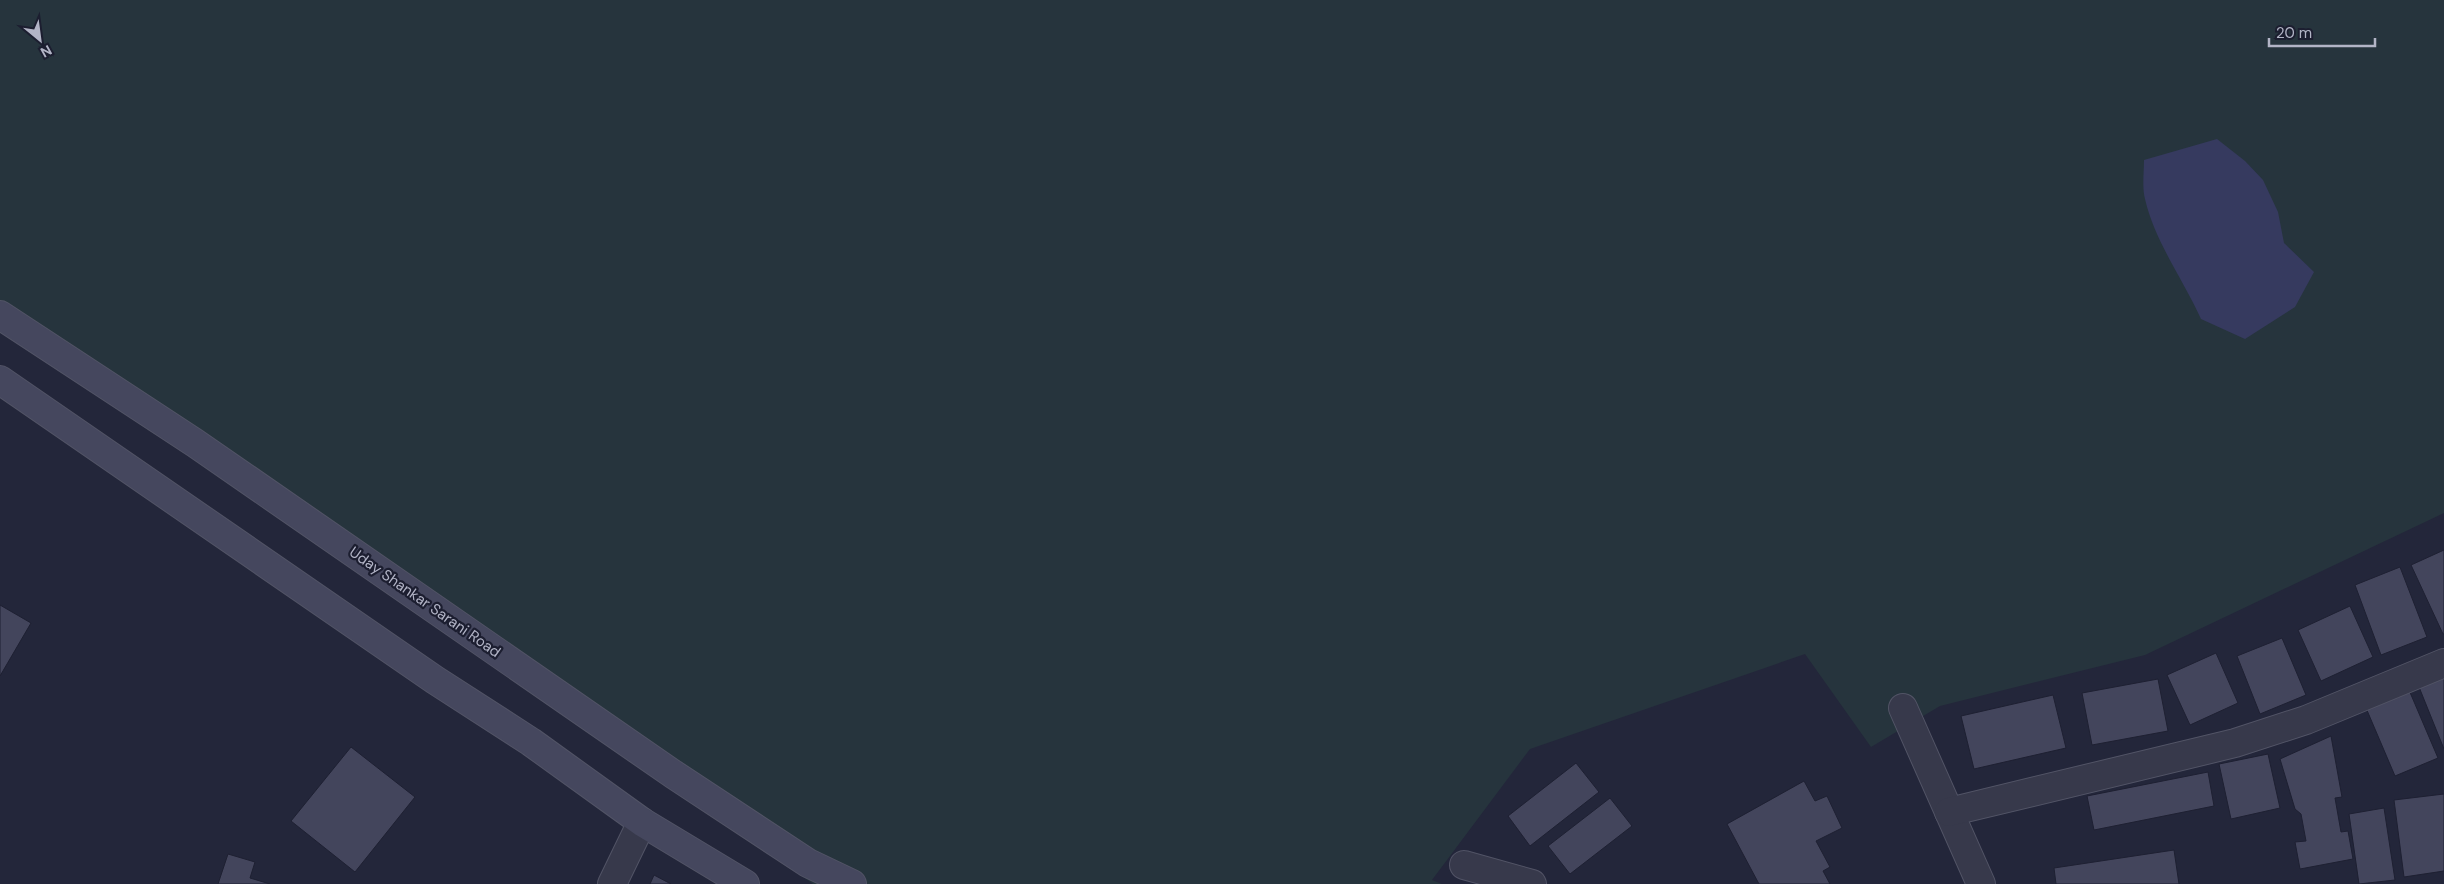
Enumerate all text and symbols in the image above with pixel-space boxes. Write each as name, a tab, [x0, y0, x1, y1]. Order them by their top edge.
north arrow	[15, 15, 65, 65]
scale bar	[2269, 15, 2375, 47]
text: 20 m	[2276, 23, 2312, 43]
text: N	[37, 41, 55, 62]
street label: Uday Shankar Sarani Road	[345, 542, 505, 662]

